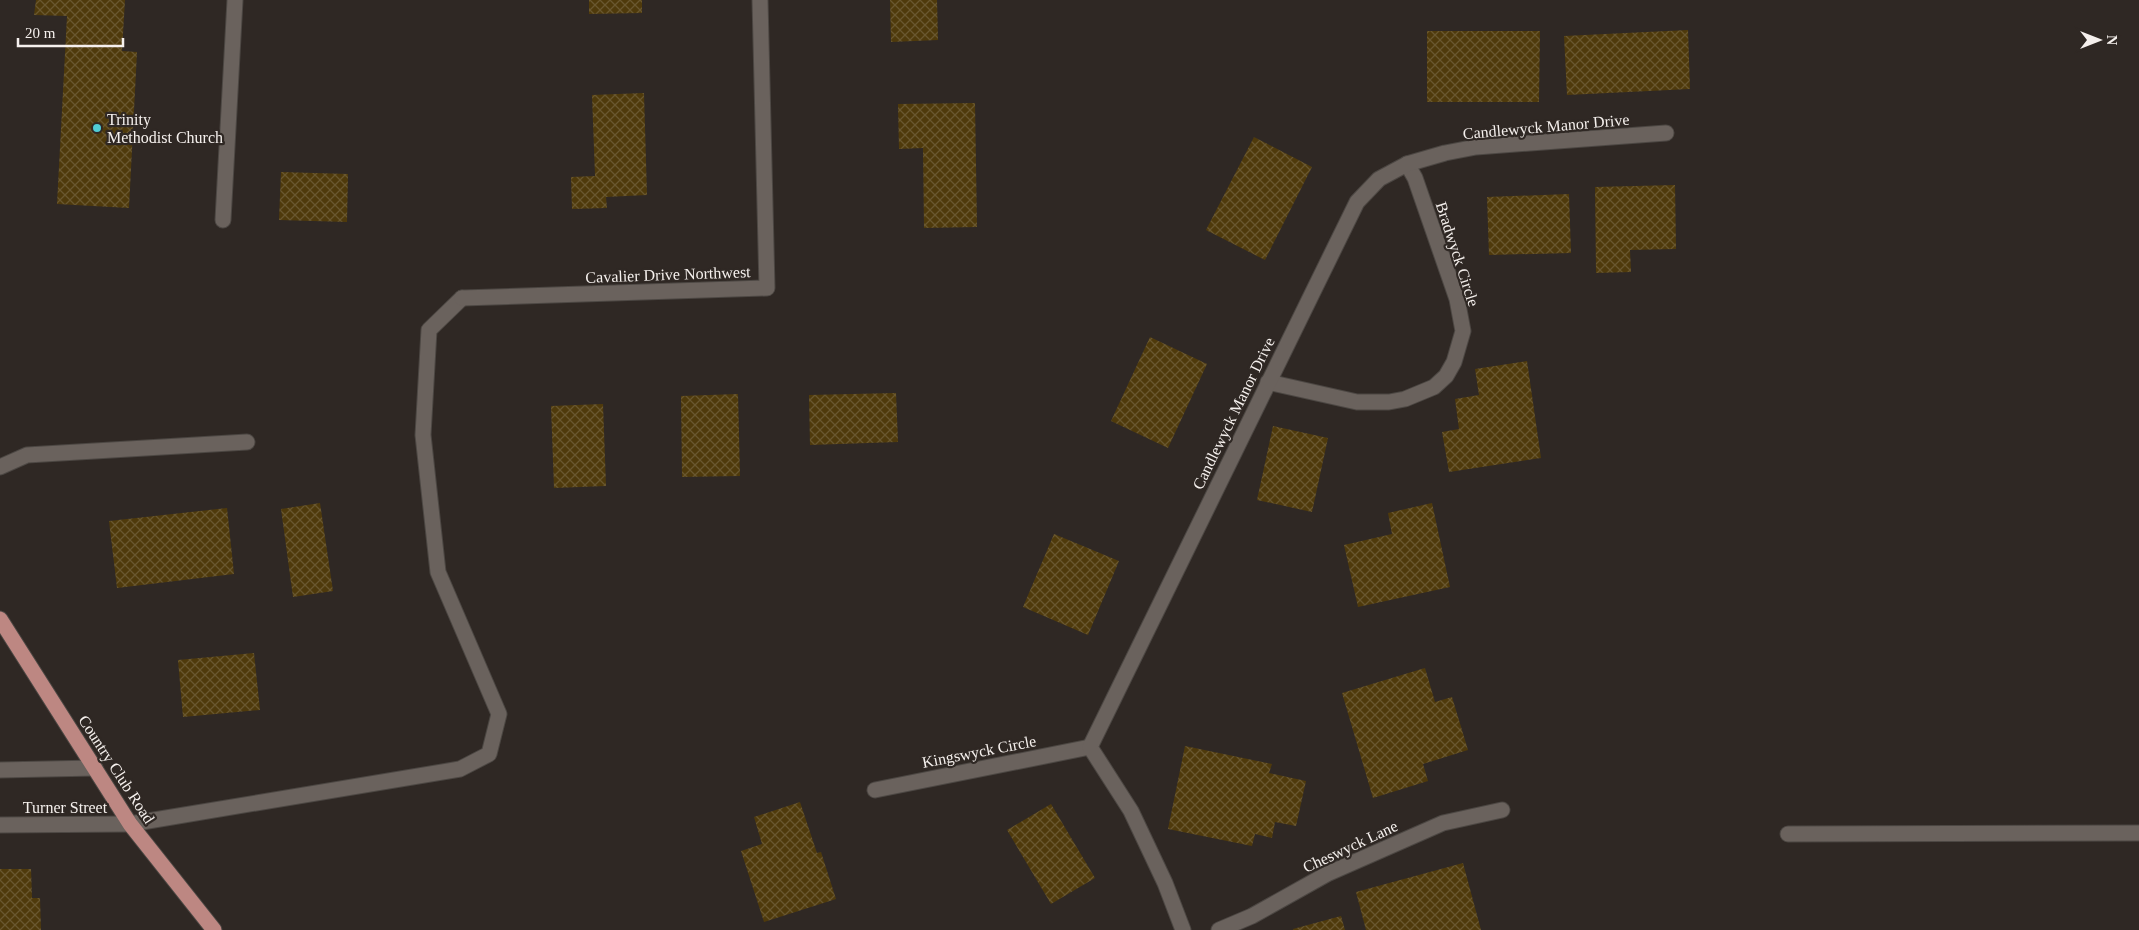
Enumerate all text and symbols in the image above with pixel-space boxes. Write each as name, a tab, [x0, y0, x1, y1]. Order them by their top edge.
scale bar	[18, 15, 122, 47]
north arrow	[2074, 15, 2124, 65]
text: 20 m	[25, 25, 56, 41]
text: N	[2104, 35, 2119, 45]
place label: Trinity Methodist Church	[107, 111, 223, 146]
street label: Candlewyck Manor Drive	[1462, 111, 1630, 143]
marker: Trinity Methodist Church	[91, 122, 103, 134]
street label: Bradwyck Circle	[1432, 200, 1482, 309]
street label: Cavalier Drive Northwest	[585, 263, 751, 286]
street label: Candlewyck Manor Drive	[1189, 334, 1279, 492]
street label: Country Club Road	[74, 712, 158, 827]
street label: Kingswyck Circle	[921, 732, 1038, 772]
street label: Turner Street	[23, 799, 108, 816]
street label: Cheswyck Lane	[1300, 817, 1401, 877]

